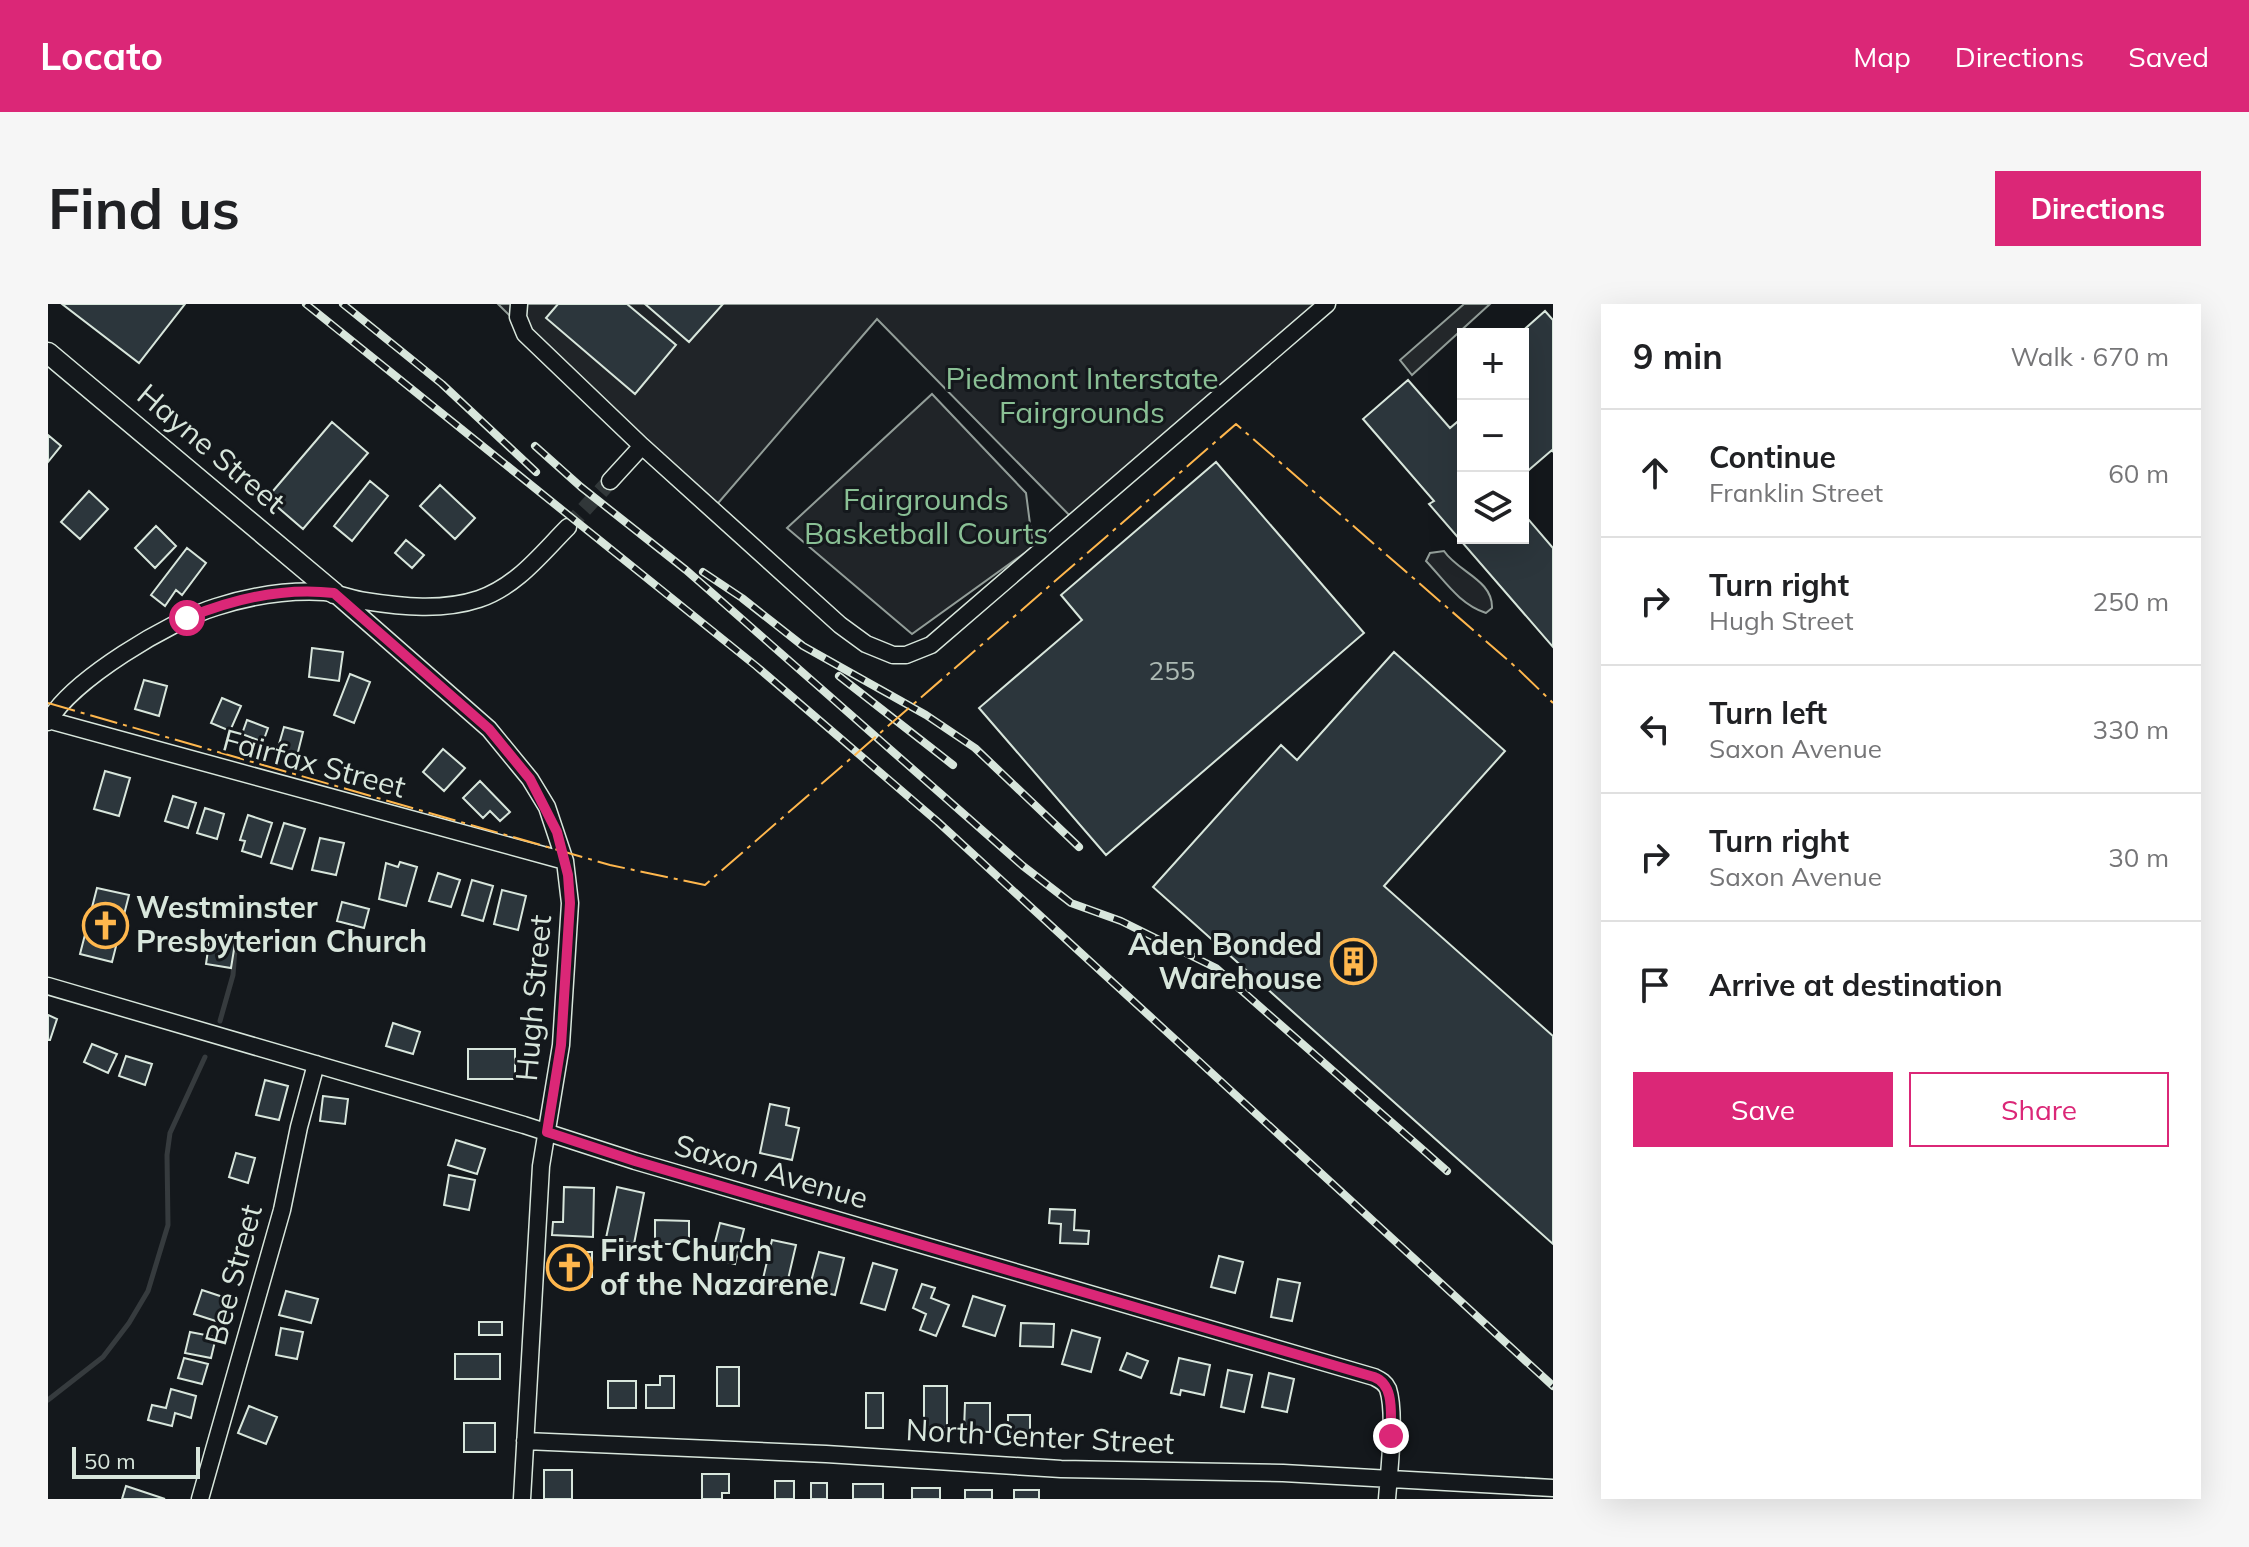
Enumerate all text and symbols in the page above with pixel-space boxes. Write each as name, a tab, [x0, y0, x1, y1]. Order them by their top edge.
text: Locato	[40, 32, 163, 80]
text: Map	[1853, 39, 1911, 74]
text: Directions	[1955, 39, 2084, 74]
text: Saved	[2128, 39, 2209, 74]
button: Directions	[1995, 171, 2201, 246]
text: Find us	[48, 173, 240, 243]
map controls	[1457, 328, 1529, 544]
button: +	[1457, 328, 1529, 400]
text: 9 min	[1633, 335, 1723, 378]
text: Walk · 670 m	[2010, 340, 2169, 373]
park label: Piedmont Interstate Fairgrounds	[945, 359, 1219, 431]
street label: Hayne Street	[130, 375, 293, 521]
button: −	[1457, 400, 1529, 472]
text: Continue	[1709, 438, 1836, 476]
icon: ahead	[1633, 451, 1677, 495]
text: 60 m	[2108, 457, 2169, 490]
button: layers	[1457, 472, 1529, 544]
text: Franklin Street	[1709, 476, 1883, 509]
park label: Fairgrounds Basketball Courts	[804, 480, 1048, 552]
text: Turn right	[1709, 566, 1849, 604]
icon: right	[1633, 579, 1677, 623]
text: 250 m	[2093, 585, 2169, 618]
route start	[169, 600, 205, 636]
text: Hugh Street	[1709, 604, 1854, 637]
house number: 255	[1149, 654, 1195, 687]
text: Turn left	[1709, 694, 1827, 732]
icon: left	[1633, 707, 1677, 751]
text: 330 m	[2093, 713, 2169, 746]
street label: Fairfax Street	[219, 720, 410, 806]
text: Saxon Avenue	[1709, 732, 1882, 765]
text: Turn right	[1709, 822, 1849, 860]
icon: right	[1633, 835, 1677, 879]
text: 30 m	[2108, 841, 2169, 874]
text: Saxon Avenue	[1709, 860, 1882, 893]
place label: Westminster Presbyterian Church	[136, 888, 427, 960]
church icon: Westminster Presbyterian Church	[81, 901, 129, 949]
street label: Hugh Street	[507, 913, 559, 1083]
place label: Aden Bonded Warehouse	[1128, 925, 1322, 997]
building icon: Aden Bonded Warehouse	[1329, 938, 1377, 986]
icon: arrive	[1633, 963, 1677, 1007]
text: Arrive at destination	[1709, 966, 2003, 1004]
button: Save	[1633, 1072, 1893, 1147]
button: Share	[1909, 1072, 2169, 1147]
street label: Saxon Avenue	[670, 1125, 872, 1217]
street label: Bee Street	[196, 1200, 270, 1349]
place label: First Church of the Nazarene	[600, 1231, 829, 1303]
church icon: First Church of the Nazarene	[545, 1244, 593, 1292]
street label: North Center Street	[905, 1410, 1175, 1462]
route end	[1373, 1418, 1409, 1454]
scale bar	[72, 1443, 200, 1479]
text: 50 m	[84, 1447, 135, 1475]

